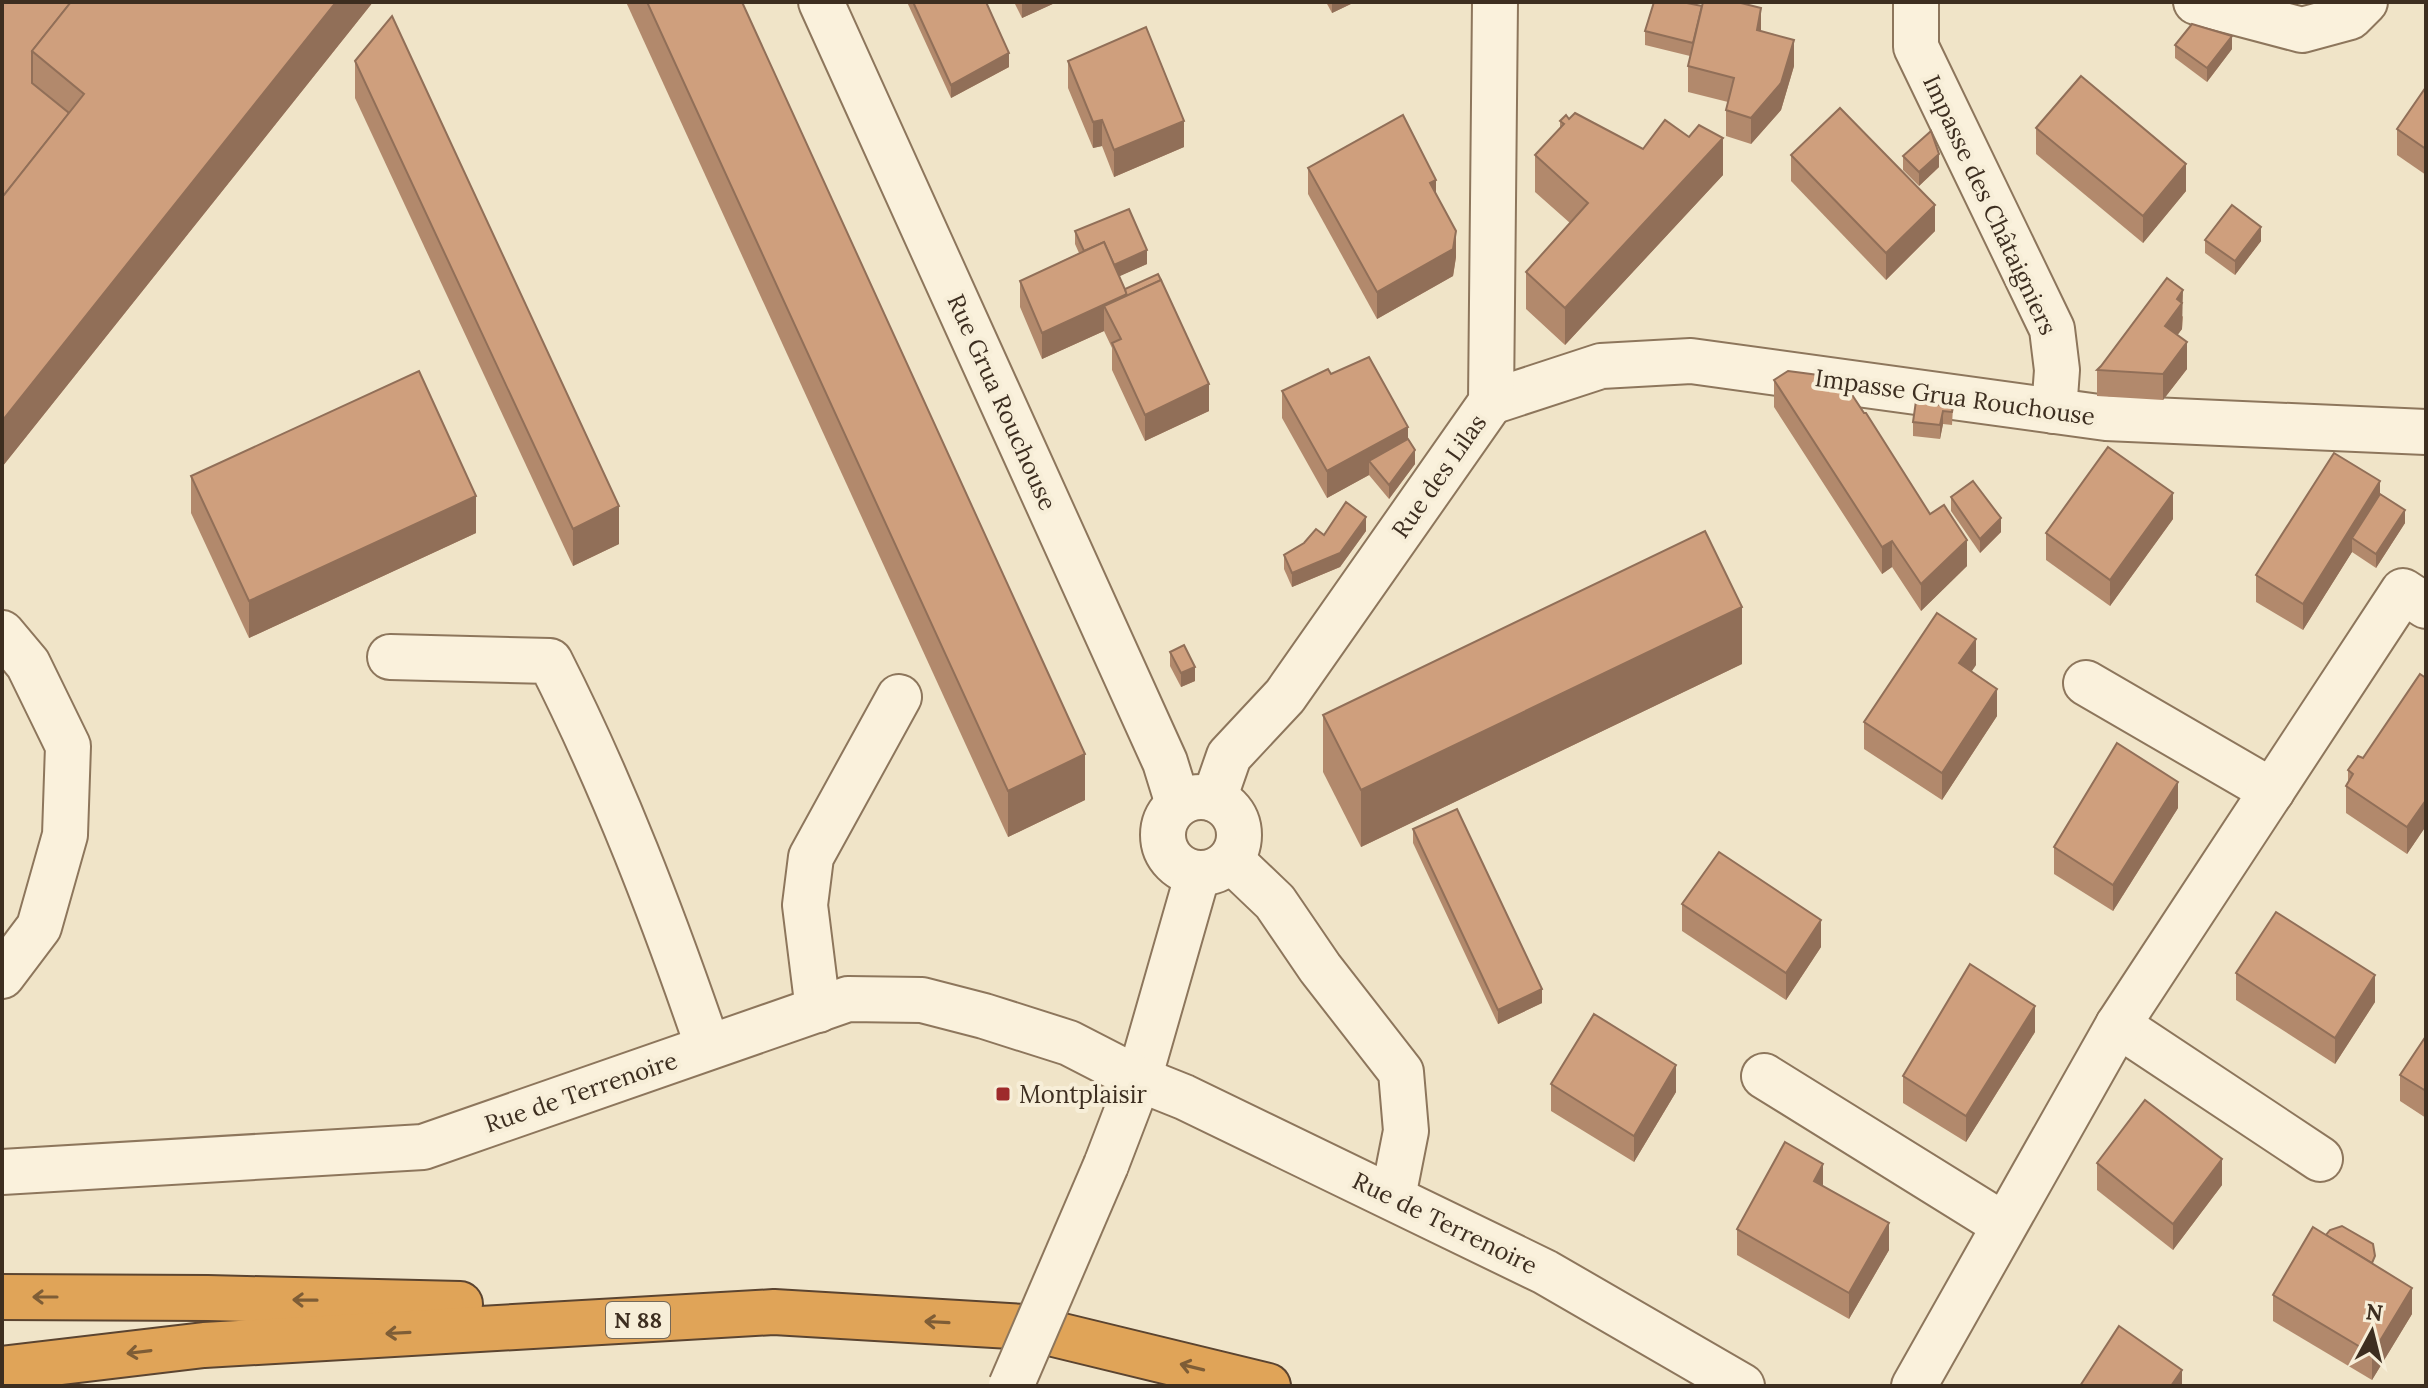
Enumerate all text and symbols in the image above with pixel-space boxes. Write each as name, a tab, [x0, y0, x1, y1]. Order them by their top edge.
street label: Impasse des Châtaigniers	[1916, 70, 2064, 340]
street label: Rue Grua Rouchouse	[940, 289, 1064, 515]
street label: Impasse Grua Rouchouse	[1813, 362, 2097, 432]
street label: Rue des Lilas	[1385, 408, 1493, 544]
street label: Rue de Terrenoire	[481, 1044, 681, 1140]
place label: Montplaisir	[1019, 1079, 1147, 1110]
marker: Montplaisir	[994, 1085, 1012, 1103]
street label: Rue de Terrenoire	[1348, 1165, 1542, 1281]
one-way arrow	[32, 1289, 59, 1305]
north arrow	[2332, 1292, 2412, 1372]
one-way arrow	[292, 1293, 319, 1308]
text: N	[2364, 1297, 2385, 1327]
road number: N 88	[606, 1302, 670, 1338]
one-way arrow	[924, 1314, 951, 1329]
one-way arrow	[385, 1326, 412, 1341]
one-way arrow	[126, 1345, 153, 1360]
one-way arrow	[1180, 1359, 1205, 1374]

